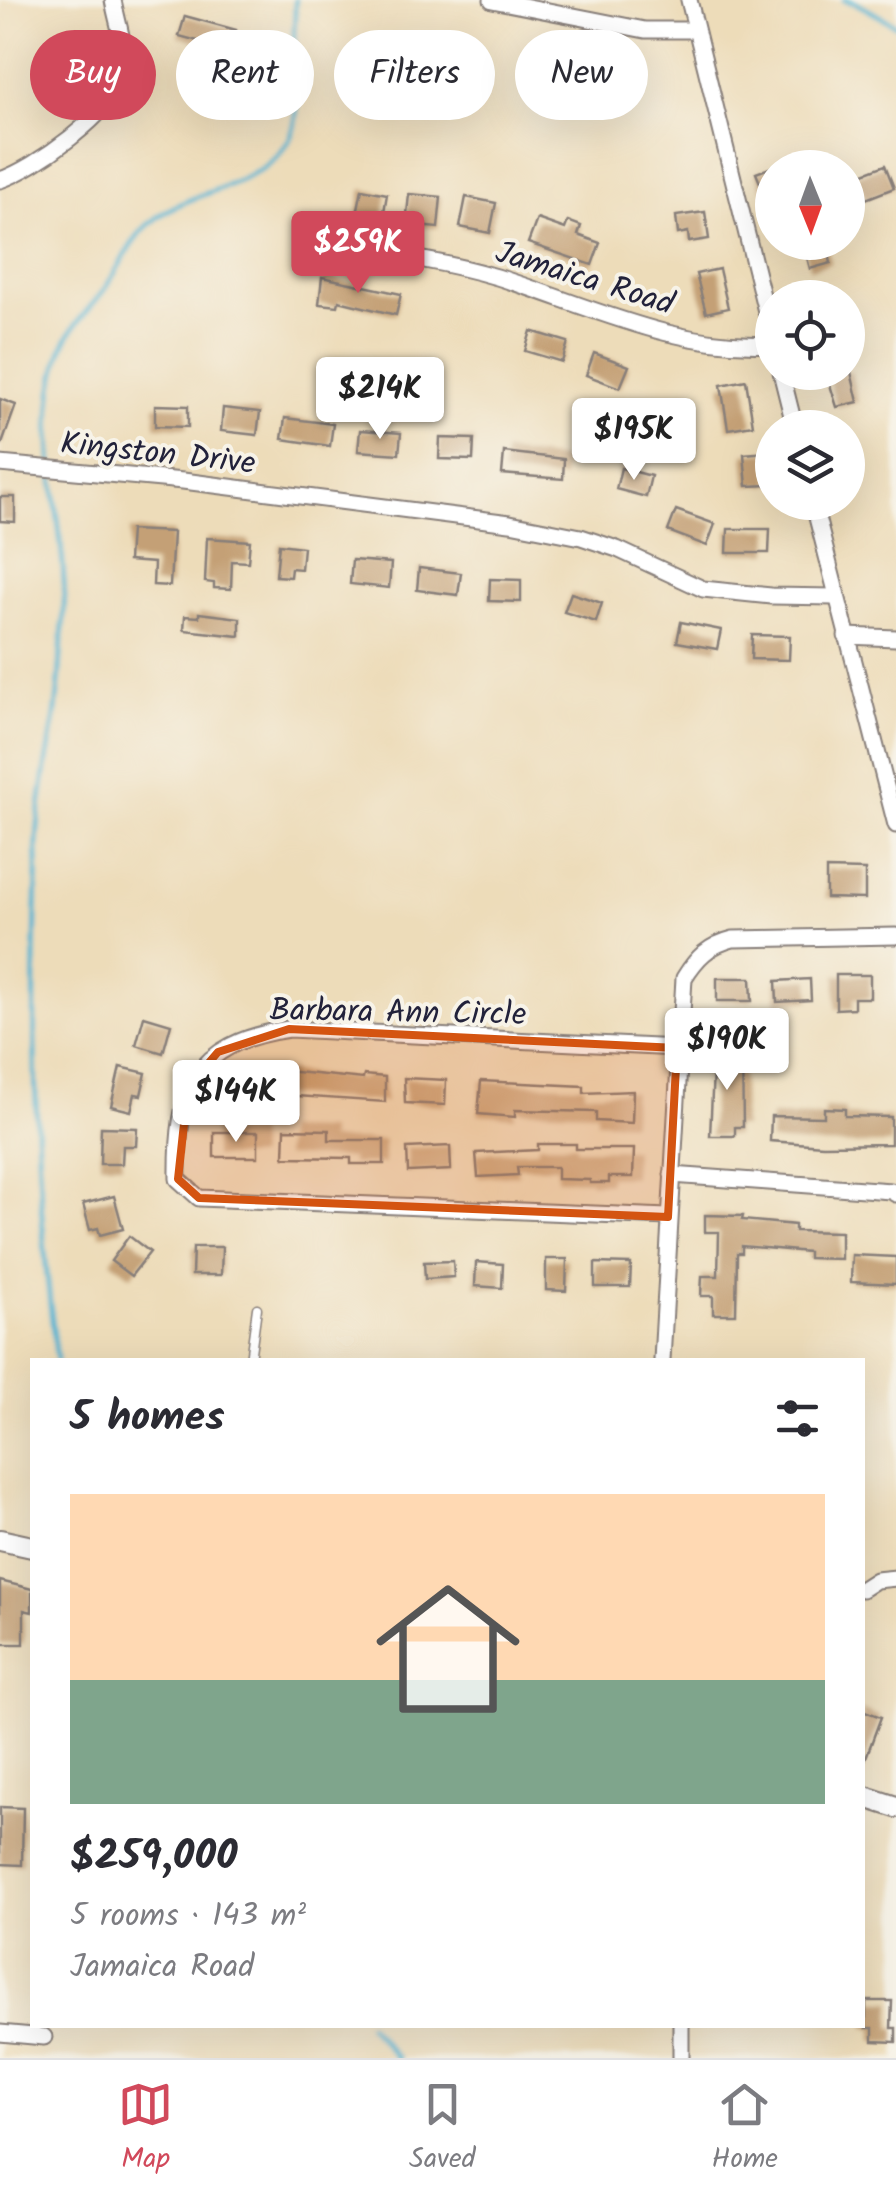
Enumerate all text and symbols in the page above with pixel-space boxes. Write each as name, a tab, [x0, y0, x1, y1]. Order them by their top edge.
chip: Buy	[30, 30, 156, 120]
chip: Rent	[176, 30, 314, 120]
chip: Filters	[334, 30, 495, 120]
chip: New	[515, 30, 648, 120]
north arrow	[755, 150, 865, 260]
map controls	[755, 150, 865, 520]
pin: $259K	[288, 211, 428, 296]
text: $259K	[313, 218, 403, 269]
street label: Jamaica Road	[489, 228, 681, 331]
button: locate	[755, 280, 865, 390]
pin: $214K	[310, 357, 450, 442]
text: $214K	[338, 364, 422, 415]
pin: $195K	[564, 398, 704, 483]
text: $195K	[594, 405, 674, 456]
button: layers	[755, 410, 865, 520]
street label: Kingston Drive	[58, 419, 258, 490]
street label: Barbara Ann Circle	[269, 986, 527, 1041]
pin: $190K	[657, 1008, 797, 1093]
text: $190K	[687, 1015, 767, 1066]
pin: $144K	[166, 1060, 306, 1145]
text: $144K	[195, 1067, 277, 1118]
text: 5 homes	[70, 1385, 225, 1452]
icon: filters	[770, 1391, 825, 1446]
icon: home	[358, 1559, 538, 1739]
text: $259,000	[70, 1824, 238, 1891]
text: 5 rooms · 143 m²	[70, 1891, 306, 1942]
text: Jamaica Road	[70, 1942, 254, 1993]
tab: Map	[118, 2077, 173, 2182]
tab: Saved	[409, 2077, 476, 2182]
tab: Home	[712, 2077, 778, 2182]

